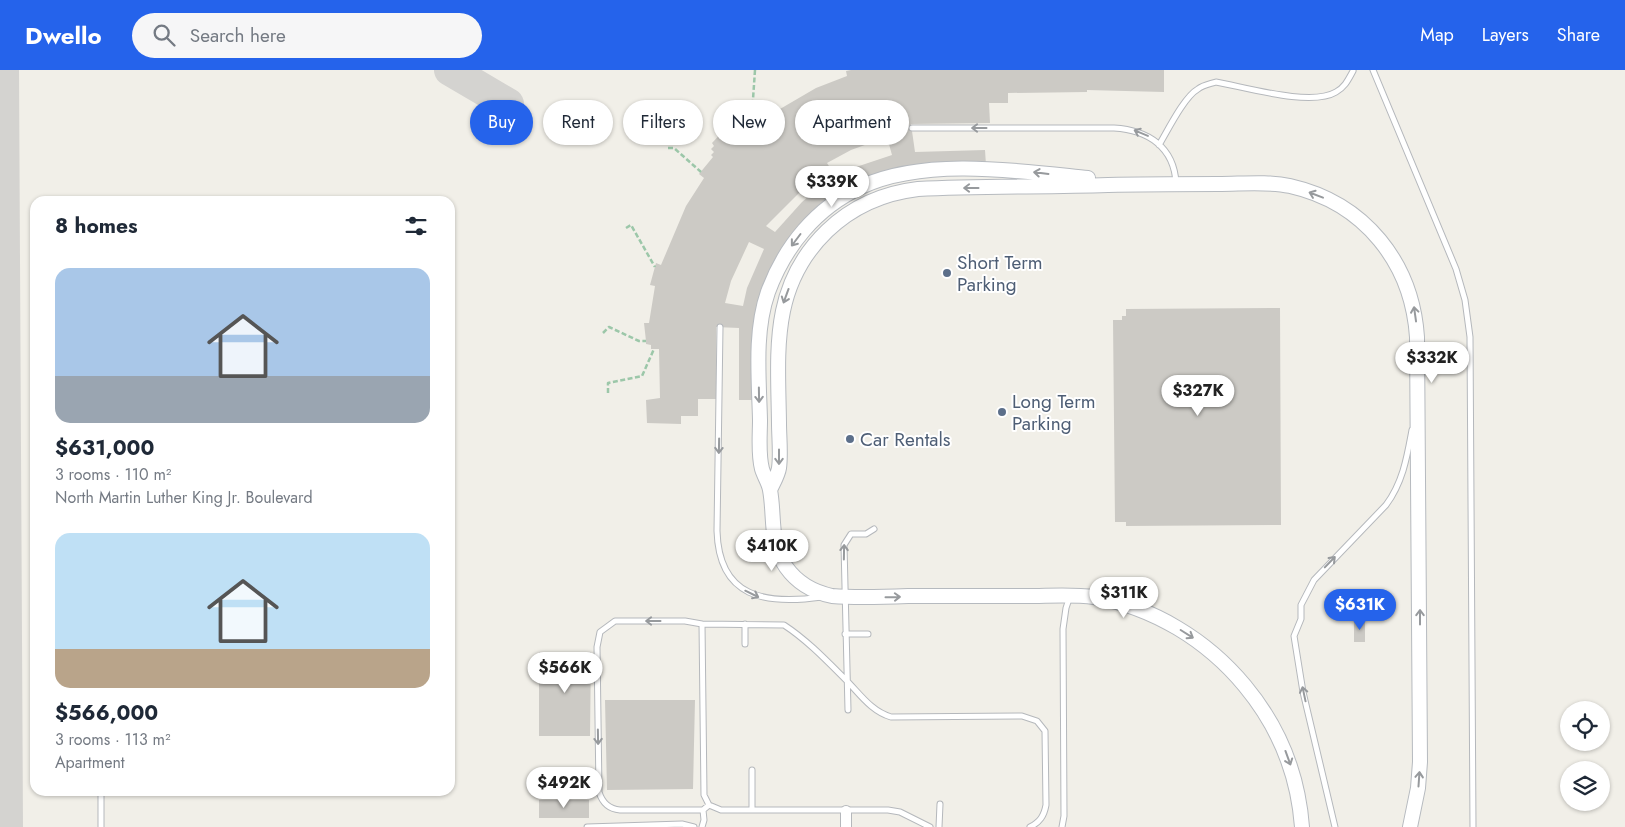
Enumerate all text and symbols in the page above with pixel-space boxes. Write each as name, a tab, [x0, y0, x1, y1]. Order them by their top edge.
search box	[132, 13, 482, 58]
text: Dwello	[25, 18, 102, 53]
icon: search	[150, 21, 178, 49]
text: Search here	[190, 22, 286, 49]
text: Map	[1420, 22, 1454, 48]
text: Layers	[1482, 22, 1529, 48]
text: Share	[1557, 22, 1600, 48]
chip: Buy	[470, 100, 533, 145]
chip: Rent	[543, 100, 613, 145]
chip: Filters	[623, 100, 703, 145]
chip: New	[713, 100, 785, 145]
chip: Apartment	[795, 100, 909, 145]
one-way arrow	[971, 123, 988, 133]
one-way arrow	[1134, 127, 1149, 137]
pin: $339K	[797, 166, 867, 208]
one-way arrow	[1033, 167, 1049, 177]
text: $339K	[806, 170, 858, 193]
one-way arrow	[963, 183, 980, 193]
one-way arrow	[1309, 190, 1324, 199]
text: 8 homes	[55, 211, 138, 241]
icon: filters	[402, 212, 430, 240]
one-way arrow	[790, 233, 801, 246]
place label: Short Term Parking	[957, 249, 1043, 298]
marker: Short Term Parking	[941, 267, 953, 279]
one-way arrow	[781, 288, 790, 303]
icon: home	[198, 301, 288, 391]
one-way arrow	[1410, 307, 1420, 323]
pin: $332K	[1397, 342, 1467, 384]
text: $332K	[1406, 346, 1458, 369]
pin: $327K	[1163, 374, 1233, 417]
text: $327K	[1172, 379, 1224, 402]
one-way arrow	[754, 386, 764, 403]
place label: Long Term Parking	[1012, 388, 1096, 437]
marker: Long Term Parking	[996, 406, 1008, 418]
place label: Car Rentals	[860, 426, 951, 453]
text: $631,000	[55, 433, 154, 463]
marker: Car Rentals	[844, 433, 856, 445]
one-way arrow	[714, 438, 724, 454]
one-way arrow	[774, 449, 784, 465]
text: 3 rooms · 110 m²	[55, 463, 171, 486]
text: North Martin Luther King Jr. Boulevard	[55, 486, 313, 509]
pin: $410K	[737, 530, 807, 572]
text: $410K	[746, 534, 798, 557]
one-way arrow	[839, 544, 849, 560]
one-way arrow	[1324, 556, 1336, 569]
icon: home	[198, 566, 288, 656]
pin: $311K	[1089, 576, 1159, 619]
text: $311K	[1100, 581, 1148, 604]
pin: $631K	[1325, 588, 1395, 631]
one-way arrow	[745, 589, 760, 599]
one-way arrow	[884, 592, 900, 601]
text: $631K	[1335, 593, 1385, 616]
one-way arrow	[1415, 609, 1425, 625]
one-way arrow	[646, 616, 662, 626]
one-way arrow	[1180, 629, 1194, 639]
pin: $566K	[530, 652, 600, 694]
text: $566K	[539, 656, 591, 679]
one-way arrow	[1299, 687, 1308, 703]
text: $566,000	[55, 698, 158, 728]
map controls	[1560, 701, 1610, 811]
button: locate	[1560, 701, 1610, 751]
text: 3 rooms · 113 m²	[55, 728, 171, 751]
one-way arrow	[593, 728, 603, 745]
one-way arrow	[1284, 750, 1293, 765]
text: Apartment	[55, 751, 125, 774]
button: layers	[1560, 761, 1610, 811]
pin: $492K	[529, 766, 599, 809]
text: $492K	[537, 771, 591, 794]
one-way arrow	[1414, 771, 1423, 787]

